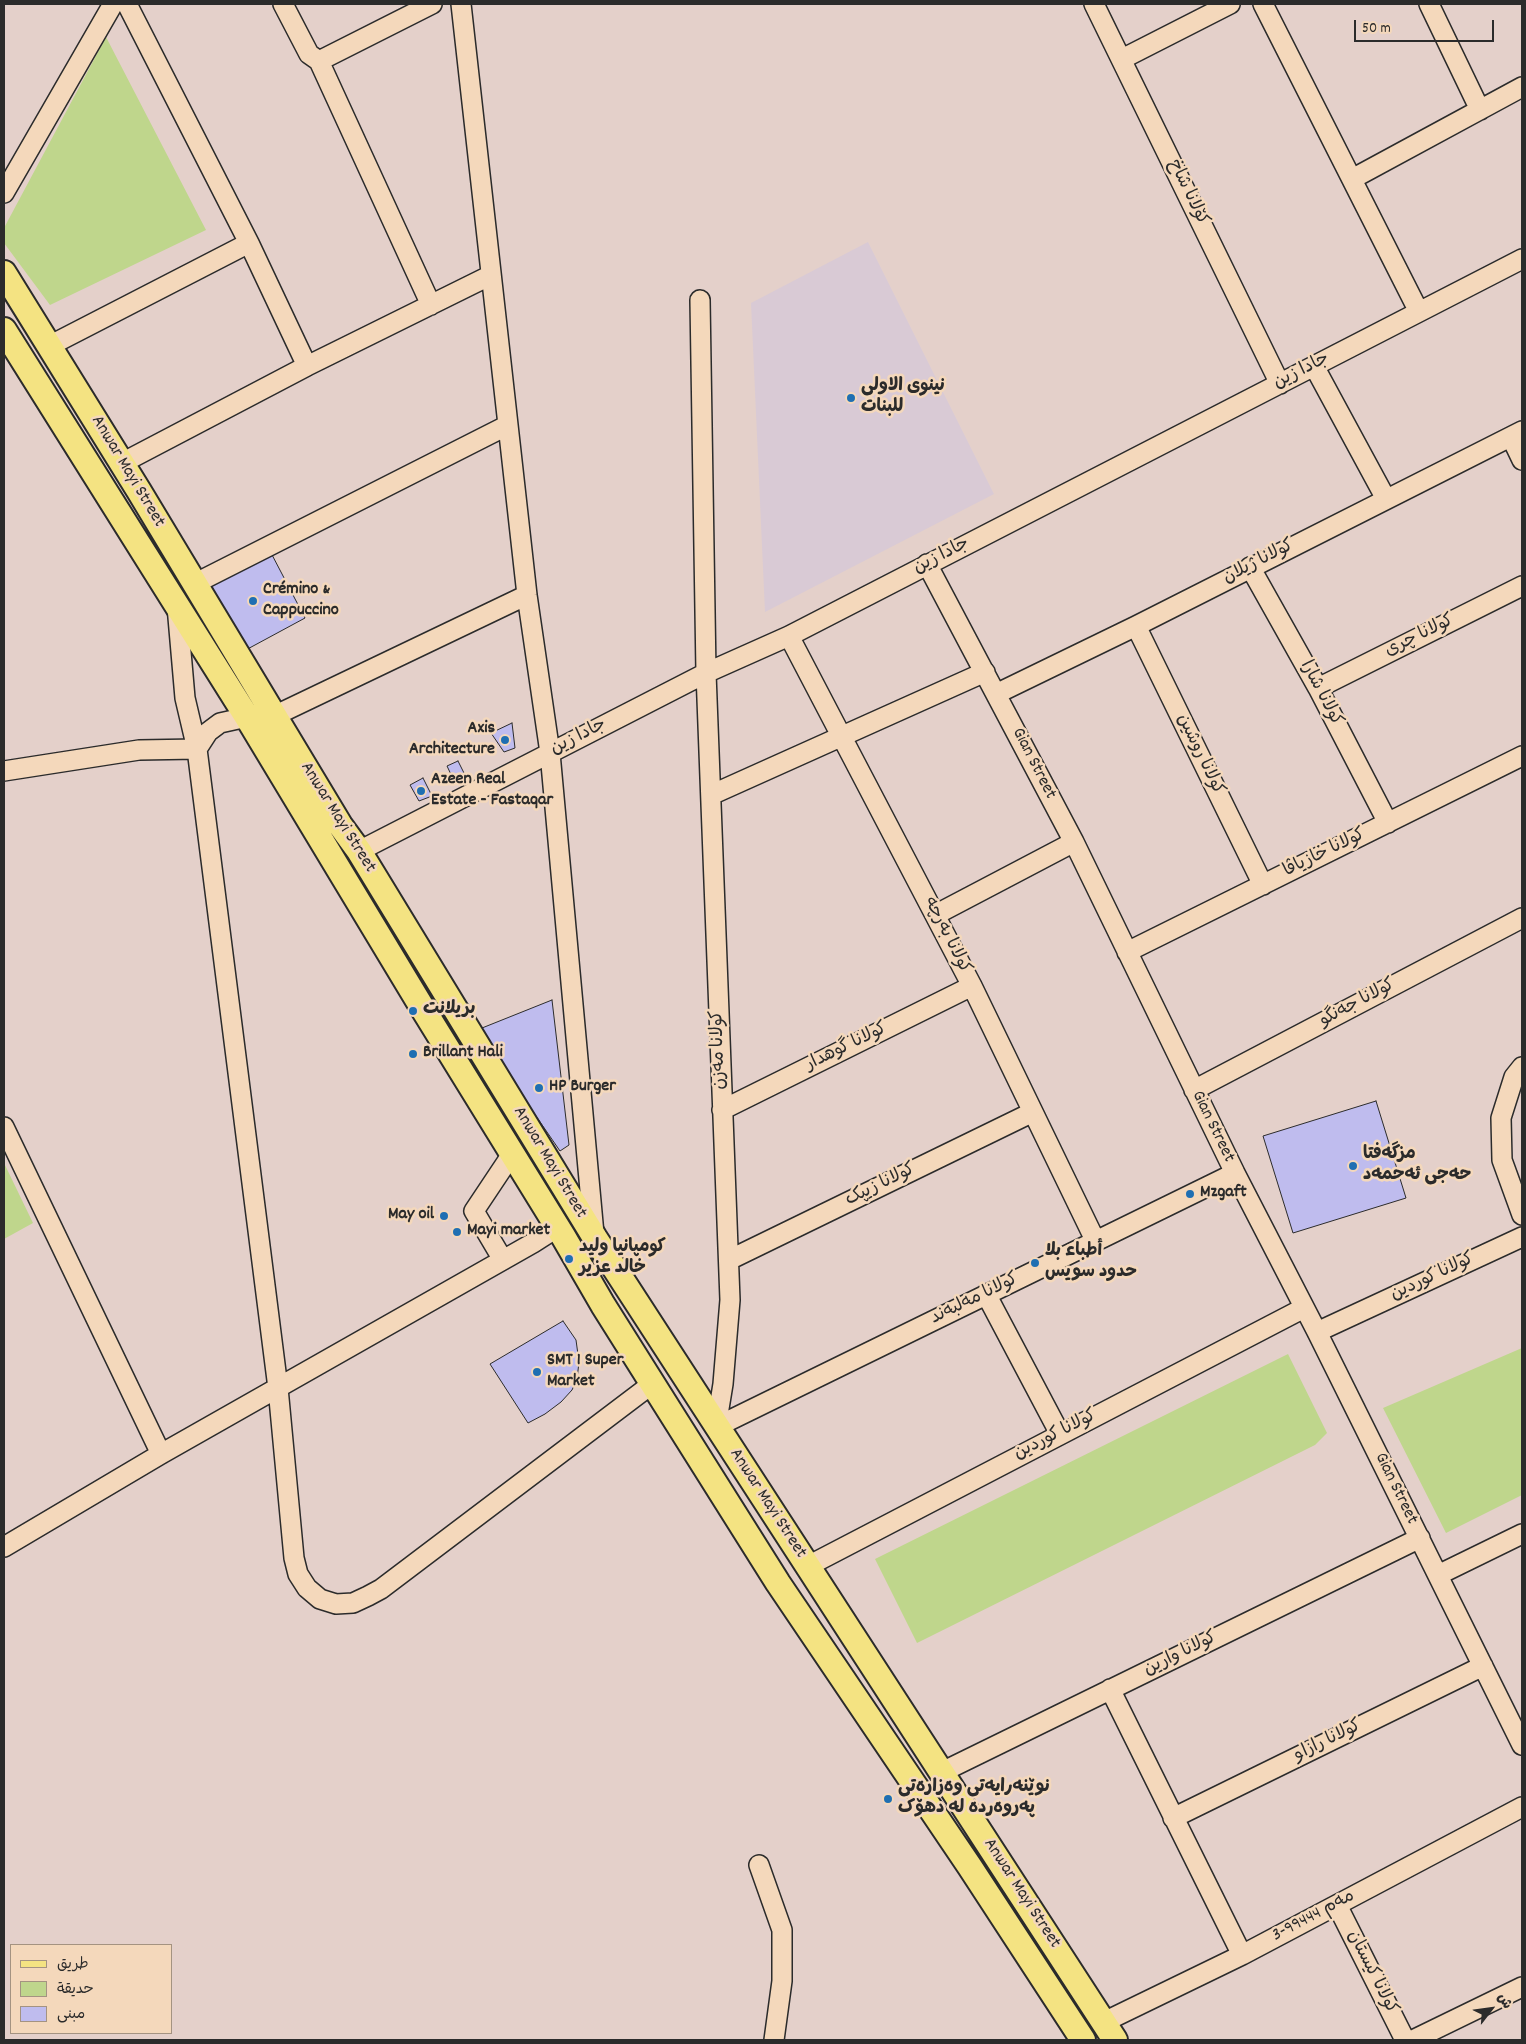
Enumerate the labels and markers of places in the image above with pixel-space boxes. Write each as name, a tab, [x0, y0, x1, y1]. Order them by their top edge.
place label: نينوى الاولى للبنات	[861, 377, 945, 419]
marker: نينوى الاولى للبنات	[845, 392, 857, 404]
place label: Crémino & Cappuccino	[263, 580, 339, 622]
marker: Crémino & Cappuccino	[247, 595, 259, 607]
place label: Axis Architecture	[409, 719, 495, 762]
marker: Axis Architecture	[499, 734, 511, 746]
place label: Azeen Real Estate - Fastaqar	[431, 770, 553, 812]
marker: Azeen Real Estate - Fastaqar	[415, 785, 427, 797]
place label: بریلانت	[423, 1000, 475, 1022]
marker: بریلانت	[407, 1005, 419, 1017]
place label: Brillant Hali	[423, 1043, 503, 1065]
marker: Brillant Hali	[407, 1048, 419, 1060]
place label: HP Burger	[549, 1077, 616, 1099]
marker: HP Burger	[533, 1082, 545, 1094]
place label: مزگەفتا حەجی ئەحمەد	[1363, 1145, 1471, 1188]
marker: مزگەفتا حەجی ئەحمەد	[1347, 1160, 1359, 1172]
place label: Mzgaft	[1200, 1183, 1247, 1205]
marker: Mzgaft	[1184, 1188, 1196, 1200]
place label: May oil	[388, 1205, 434, 1227]
marker: May oil	[438, 1210, 450, 1222]
place label: Mayi market	[467, 1221, 550, 1243]
marker: Mayi market	[451, 1226, 463, 1238]
place label: كومپانيا وليد خالد عزير	[579, 1238, 666, 1280]
place label: أطباء بلا حدود سويس	[1045, 1242, 1136, 1284]
marker: كومپانيا وليد خالد عزير	[563, 1253, 575, 1265]
marker: أطباء بلا حدود سويس	[1029, 1257, 1041, 1269]
place label: SMT 1 Super Market	[547, 1351, 623, 1394]
marker: SMT 1 Super Market	[531, 1366, 543, 1378]
place label: نوێنەرایەتی وەزارەتی پەروەردە لە دهۆک	[898, 1778, 1050, 1820]
marker: نوێنەرایەتی وەزارەتی پەروەردە لە دهۆک	[882, 1793, 894, 1805]

